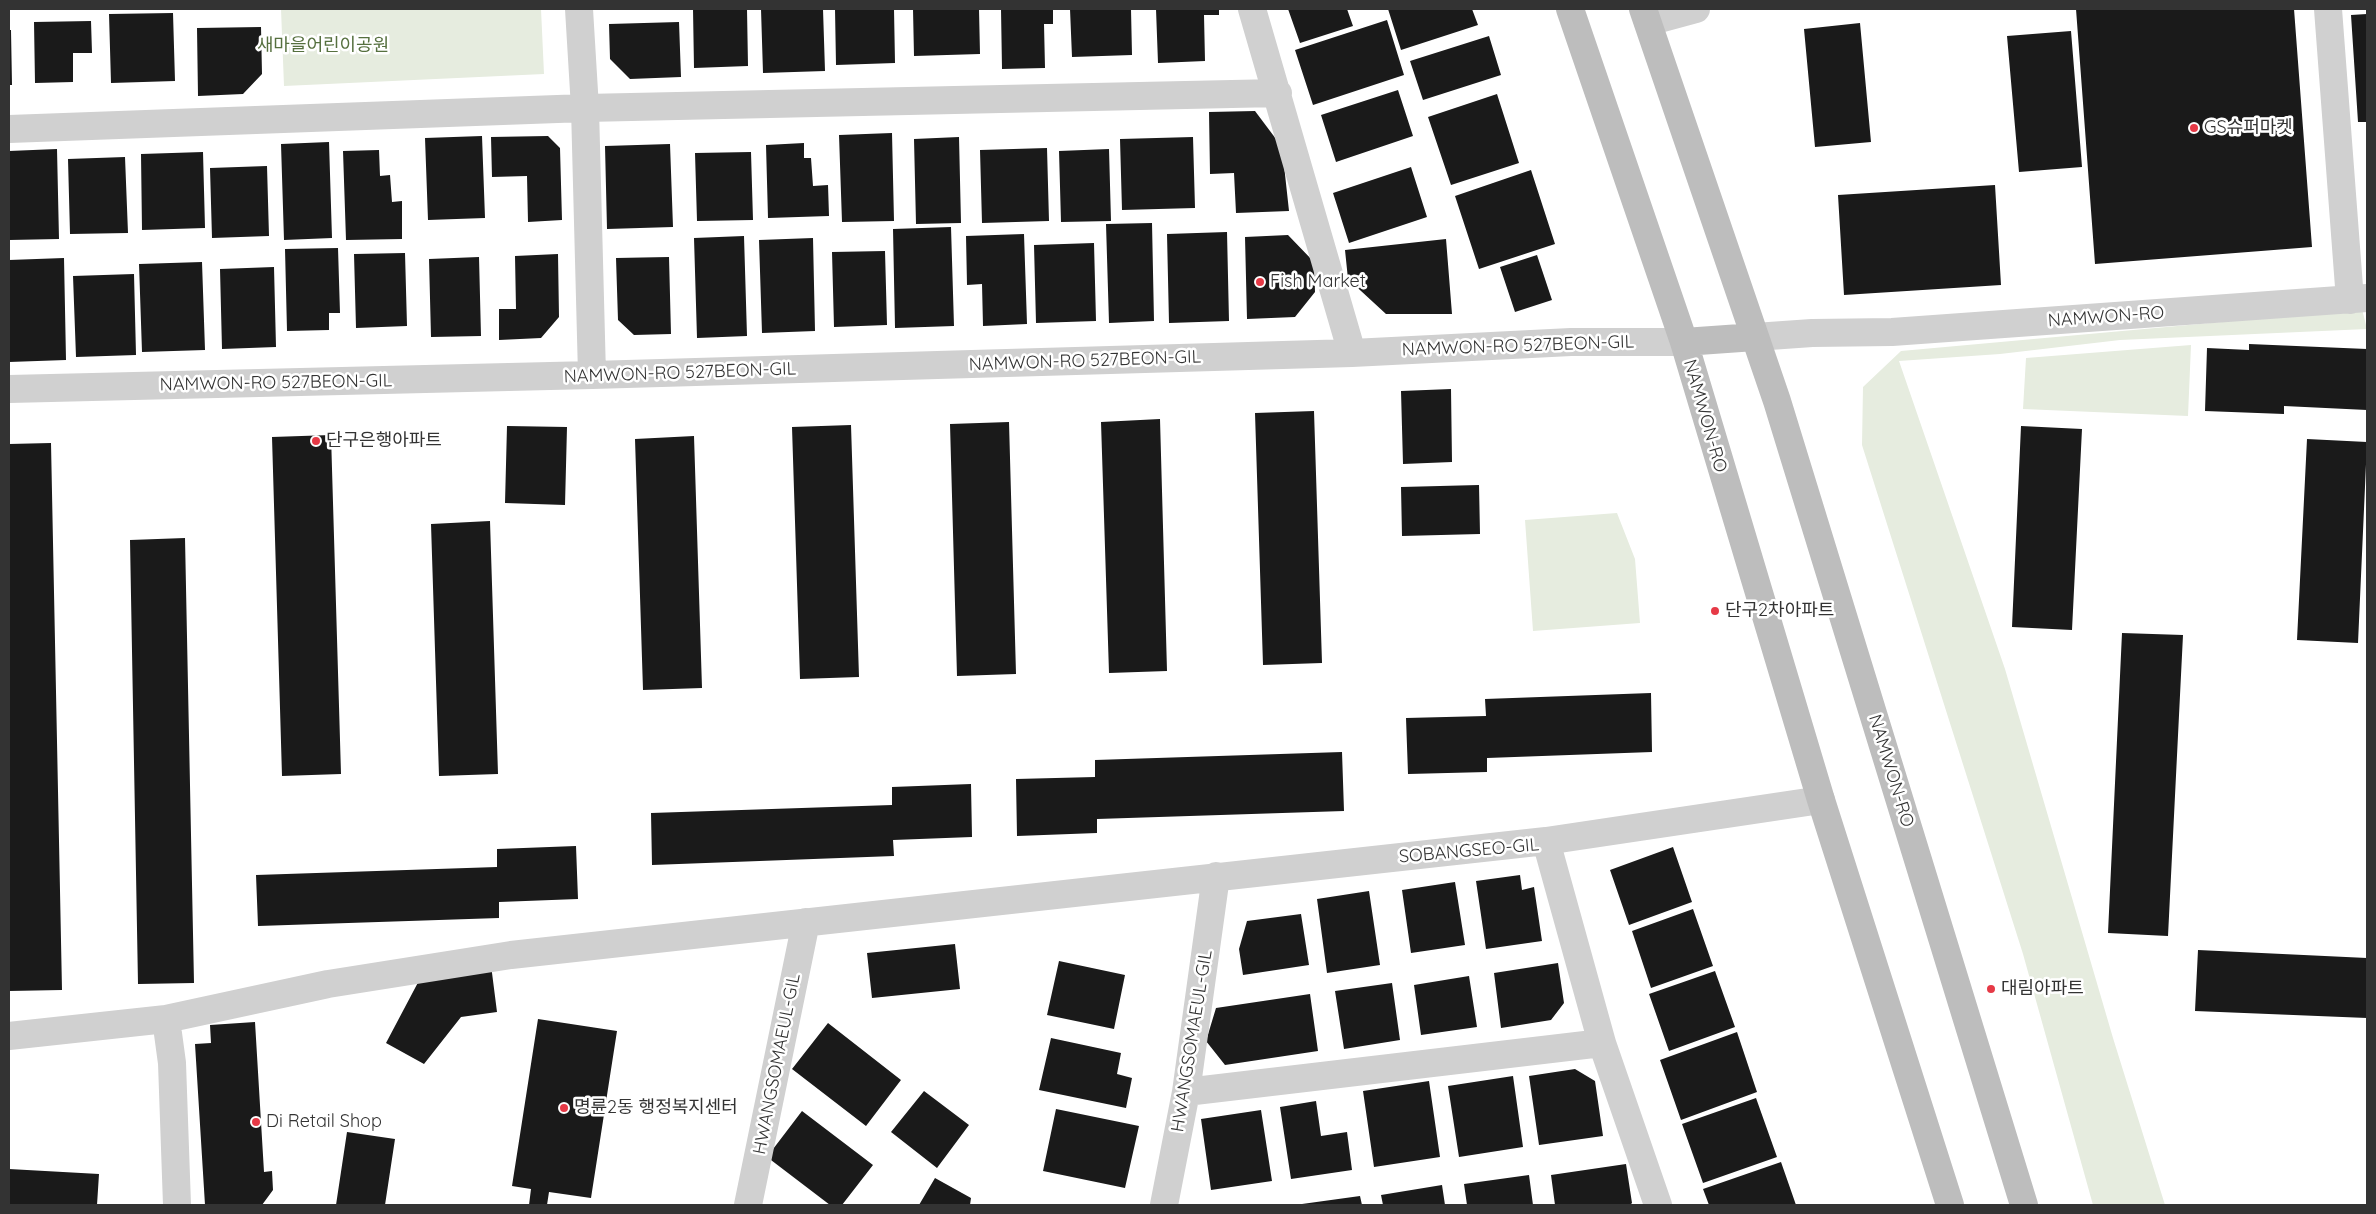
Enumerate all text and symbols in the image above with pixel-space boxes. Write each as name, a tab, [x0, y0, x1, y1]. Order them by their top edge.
park label: 새마을어린이공원	[257, 35, 389, 57]
place label: GS슈퍼마켓	[2204, 117, 2293, 139]
marker: GS슈퍼마켓	[2188, 122, 2200, 134]
place label: Fish Market	[1270, 271, 1366, 293]
marker: Fish Market	[1254, 276, 1266, 288]
street label: NAMWON-RO	[2047, 302, 2165, 332]
street label: NAMWON-RO 527BEON-GIL	[1401, 331, 1635, 361]
street label: NAMWON-RO 527BEON-GIL	[968, 346, 1202, 376]
street label: NAMWON-RO	[1679, 357, 1731, 475]
street label: NAMWON-RO 527BEON-GIL	[563, 358, 797, 388]
street label: NAMWON-RO 527BEON-GIL	[160, 370, 392, 396]
place label: 단구은행아파트	[326, 430, 442, 452]
marker: 단구은행아파트	[310, 435, 322, 447]
place label: 단구2차아파트	[1725, 600, 1834, 622]
marker: 단구2차아파트	[1709, 605, 1721, 617]
street label: NAMWON-RO	[1864, 712, 1918, 830]
street label: SOBANGSEO-GIL	[1398, 834, 1540, 868]
street label: HWANGSOMAEUL-GIL	[1167, 948, 1217, 1134]
street label: HWANGSOMAEUL-GIL	[749, 972, 805, 1156]
place label: 대림아파트	[2001, 978, 2084, 1000]
marker: 대림아파트	[1985, 983, 1997, 995]
place label: 명륜2동 행정복지센터	[574, 1097, 738, 1119]
marker: 명륜2동 행정복지센터	[558, 1102, 570, 1114]
place label: Di Retail Shop	[266, 1111, 382, 1133]
marker: Di Retail Shop	[250, 1116, 262, 1128]

